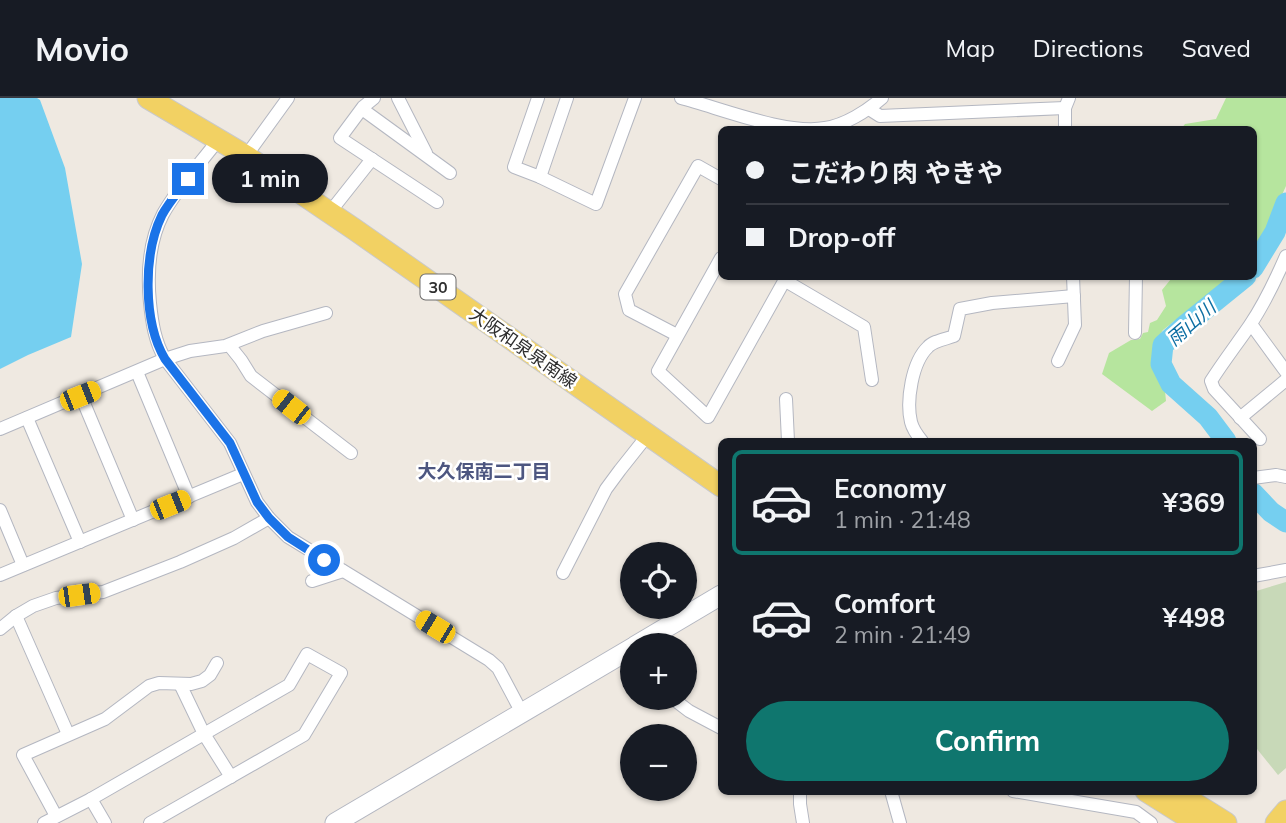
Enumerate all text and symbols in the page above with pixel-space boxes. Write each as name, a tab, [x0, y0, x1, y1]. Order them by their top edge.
text: Movio	[35, 28, 129, 69]
text: Map	[945, 33, 995, 63]
text: Directions	[1033, 33, 1144, 63]
text: Saved	[1182, 33, 1251, 63]
callout: 1 min	[212, 154, 328, 204]
text: こだわり肉 やきや	[788, 156, 1003, 189]
route end	[172, 163, 204, 195]
text: 1 min	[240, 164, 300, 193]
text: Drop-off	[788, 221, 895, 254]
road number: 30	[420, 274, 456, 300]
water label: 雨山川	[1162, 294, 1222, 351]
street label: 大阪和泉泉南線	[465, 302, 581, 393]
car	[57, 378, 104, 414]
car	[268, 386, 315, 428]
district label: 大久保南二丁目	[417, 459, 551, 483]
icon: car	[750, 471, 813, 534]
text: Economy	[834, 472, 946, 505]
text: ¥369	[1163, 486, 1225, 519]
car	[147, 487, 194, 523]
text: 1 min · 21:48	[834, 505, 971, 534]
map controls	[620, 542, 697, 801]
button: locate	[620, 542, 697, 619]
route start	[308, 544, 340, 576]
car	[57, 582, 102, 608]
icon: car	[750, 586, 813, 649]
text: Comfort	[834, 587, 935, 620]
text: ¥498	[1163, 601, 1225, 634]
car	[412, 607, 459, 647]
text: 2 min · 21:49	[834, 620, 971, 649]
button: +	[620, 633, 697, 710]
button: Confirm	[746, 701, 1229, 781]
button: −	[620, 724, 697, 801]

